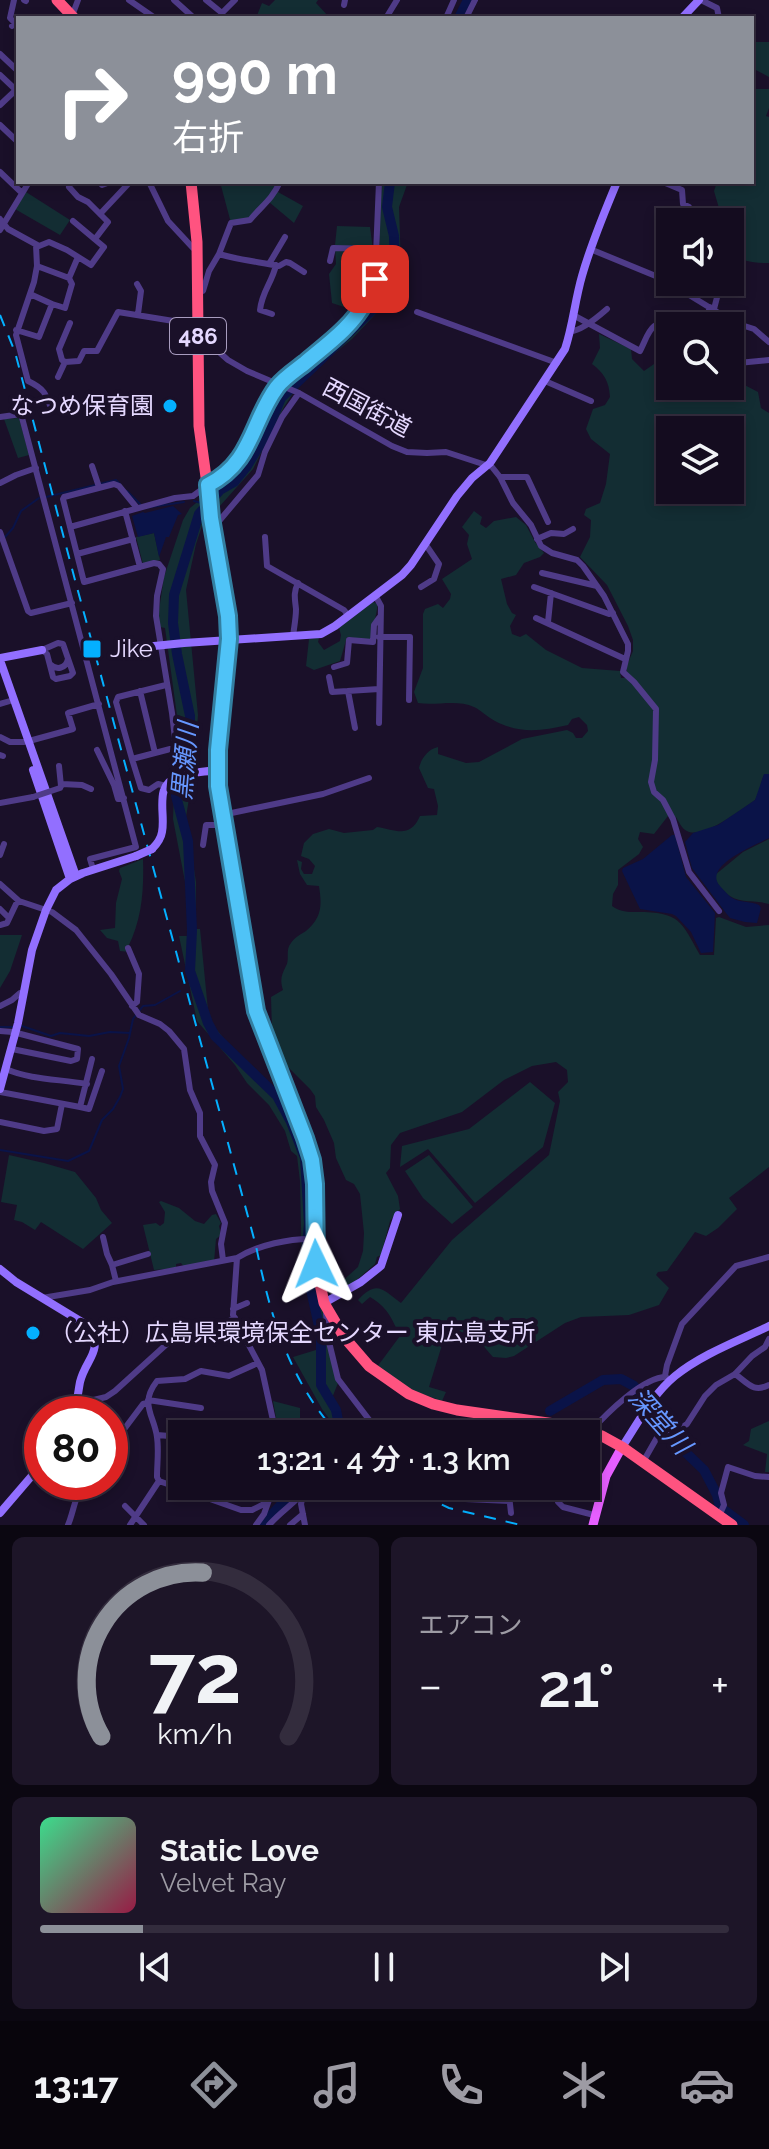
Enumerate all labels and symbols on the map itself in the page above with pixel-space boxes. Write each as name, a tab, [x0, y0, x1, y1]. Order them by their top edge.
pin	[341, 245, 409, 313]
road number: 486	[170, 318, 226, 354]
street label: 西国街道	[318, 372, 416, 443]
place label: なつめ保育園	[10, 391, 154, 420]
marker: なつめ保育園	[161, 397, 179, 415]
place label: Jike	[110, 634, 153, 663]
marker: Jike	[81, 638, 103, 660]
water label: 黒瀬川	[167, 718, 204, 801]
position arrow	[274, 1222, 358, 1306]
place label: （公社）広島県環境保全センター 東広島支所	[49, 1318, 535, 1347]
marker: （公社）広島県環境保全センター 東広島支所	[24, 1324, 42, 1342]
water label: 深堂川	[623, 1382, 699, 1462]
speed limit sign: 80	[24, 1396, 128, 1500]

